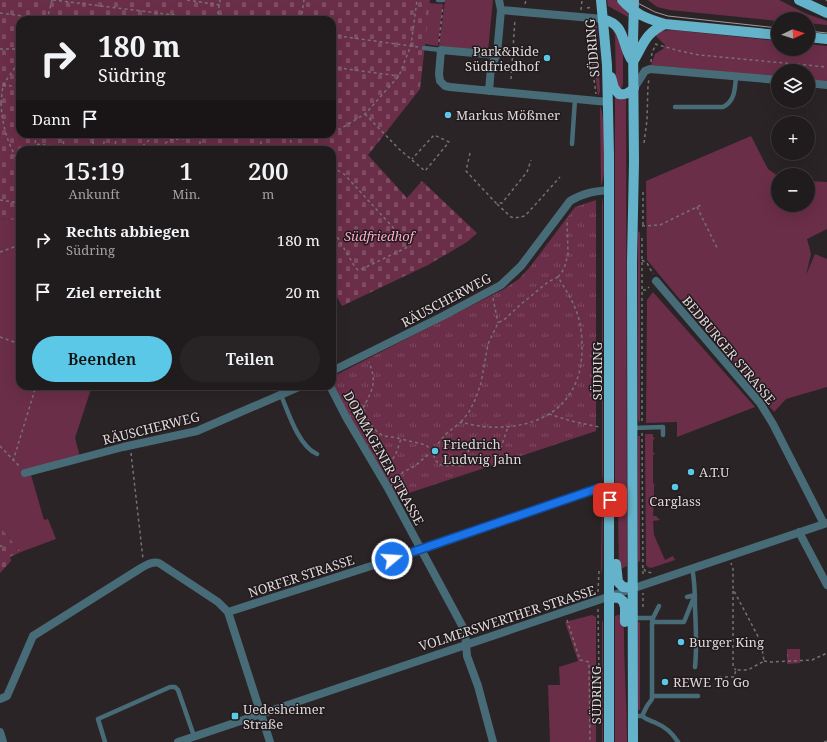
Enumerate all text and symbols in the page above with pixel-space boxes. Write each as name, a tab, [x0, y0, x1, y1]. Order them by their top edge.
north arrow	[771, 12, 815, 56]
map controls	[771, 12, 815, 212]
street label: SÜDRING	[580, 17, 604, 78]
text: 180 m	[98, 27, 180, 65]
icon: right	[32, 32, 84, 84]
place label: Park&Ride Südfriedhof	[465, 42, 540, 75]
marker: Park&Ride Südfriedhof	[542, 53, 552, 63]
text: Südring	[98, 63, 166, 87]
button: layers	[771, 64, 815, 108]
place label: Markus Mößmer	[456, 106, 560, 124]
icon: arrive	[79, 108, 101, 130]
text: Dann	[32, 109, 71, 129]
marker: Markus Mößmer	[443, 110, 453, 120]
button: +	[771, 116, 815, 160]
text: 15:19	[64, 154, 125, 187]
text: 1	[180, 154, 193, 187]
text: 200	[248, 154, 288, 187]
button: −	[771, 168, 815, 212]
text: Ankunft	[69, 185, 120, 203]
text: Min.	[172, 185, 200, 203]
text: m	[262, 185, 274, 203]
text: Rechts abbiegen	[66, 221, 190, 241]
park label: Südfriedhof	[344, 227, 417, 245]
icon: right	[32, 229, 54, 251]
text: 180 m	[277, 230, 320, 250]
text: Südring	[66, 241, 115, 259]
street label: RÄUSCHERWEG	[398, 268, 495, 331]
icon: arrive	[32, 281, 54, 303]
text: Ziel erreicht	[66, 282, 161, 302]
text: 20 m	[285, 282, 320, 302]
street label: BEDBURGER STRASSE	[678, 292, 780, 408]
button: Beenden	[32, 336, 172, 382]
button: Teilen	[180, 336, 320, 382]
street label: SÜDRING	[588, 341, 606, 400]
street label: DORMAGENER STRASSE	[340, 388, 428, 528]
street label: RÄUSCHERWEG	[101, 407, 202, 449]
place label: Friedrich Ludwig Jahn	[443, 435, 522, 468]
marker: Friedrich Ludwig Jahn	[430, 446, 440, 456]
place label: A.T.U	[699, 463, 730, 481]
marker: A.T.U	[686, 467, 696, 477]
marker: Carglass	[670, 482, 680, 492]
pin	[593, 483, 627, 517]
icon: arrive	[599, 489, 621, 511]
place label: Carglass	[649, 492, 701, 510]
position arrow	[371, 538, 413, 580]
street label: NORFER STRASSE	[246, 550, 356, 602]
street label: VOLMERSWERTHER STRASSE	[416, 581, 598, 655]
place label: Burger King	[689, 633, 764, 651]
marker: Burger King	[676, 637, 686, 647]
street label: SÜDRING	[587, 665, 605, 724]
place label: REWE To Go	[673, 673, 749, 691]
marker: REWE To Go	[660, 677, 670, 687]
place label: Uedesheimer Straße	[243, 700, 325, 733]
marker: Uedesheimer Straße	[230, 711, 240, 721]

